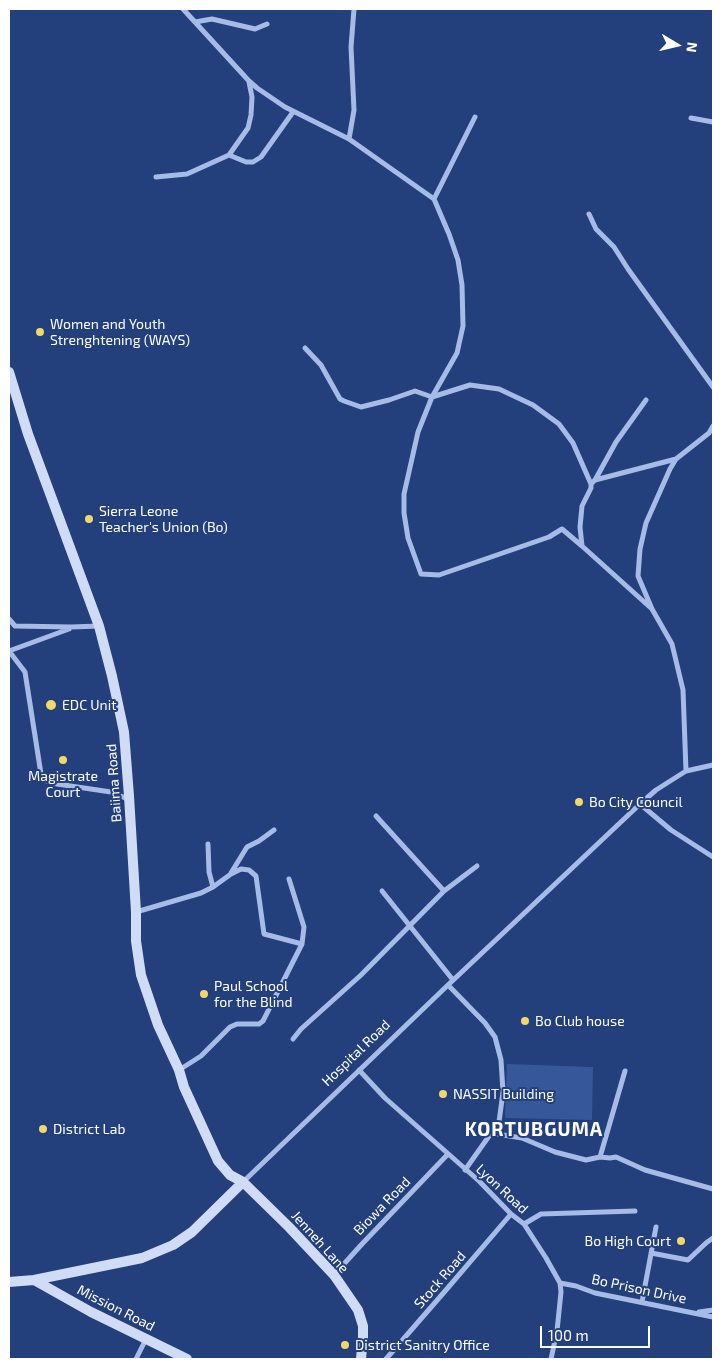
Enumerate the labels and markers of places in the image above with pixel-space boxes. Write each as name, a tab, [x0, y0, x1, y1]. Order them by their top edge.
place label: Women and Youth Strenghtening (WAYS)	[50, 316, 190, 348]
marker: Women and Youth Strenghtening (WAYS)	[34, 326, 46, 338]
place label: Sierra Leone Teacher's Union (Bo)	[99, 503, 228, 536]
marker: Sierra Leone Teacher's Union (Bo)	[83, 513, 95, 525]
place label: EDC Unit	[62, 697, 117, 713]
marker: EDC Unit	[44, 698, 58, 712]
marker: Magistrate Court	[57, 754, 69, 766]
place label: Magistrate Court	[28, 768, 98, 800]
place label: Bo City Council	[589, 794, 683, 810]
marker: Bo City Council	[573, 796, 585, 808]
place label: Paul School for the Blind	[214, 978, 292, 1010]
marker: Paul School for the Blind	[198, 988, 210, 1000]
place label: Bo Club house	[535, 1013, 625, 1029]
marker: Bo Club house	[519, 1015, 531, 1027]
place label: NASSIT Building	[453, 1086, 554, 1102]
marker: NASSIT Building	[437, 1088, 449, 1100]
place label: District Lab	[53, 1121, 125, 1137]
marker: District Lab	[37, 1123, 49, 1135]
place label: Bo High Court	[584, 1233, 671, 1249]
marker: Bo High Court	[675, 1235, 687, 1247]
place label: District Sanitry Office	[355, 1337, 490, 1353]
marker: District Sanitry Office	[339, 1339, 351, 1351]

